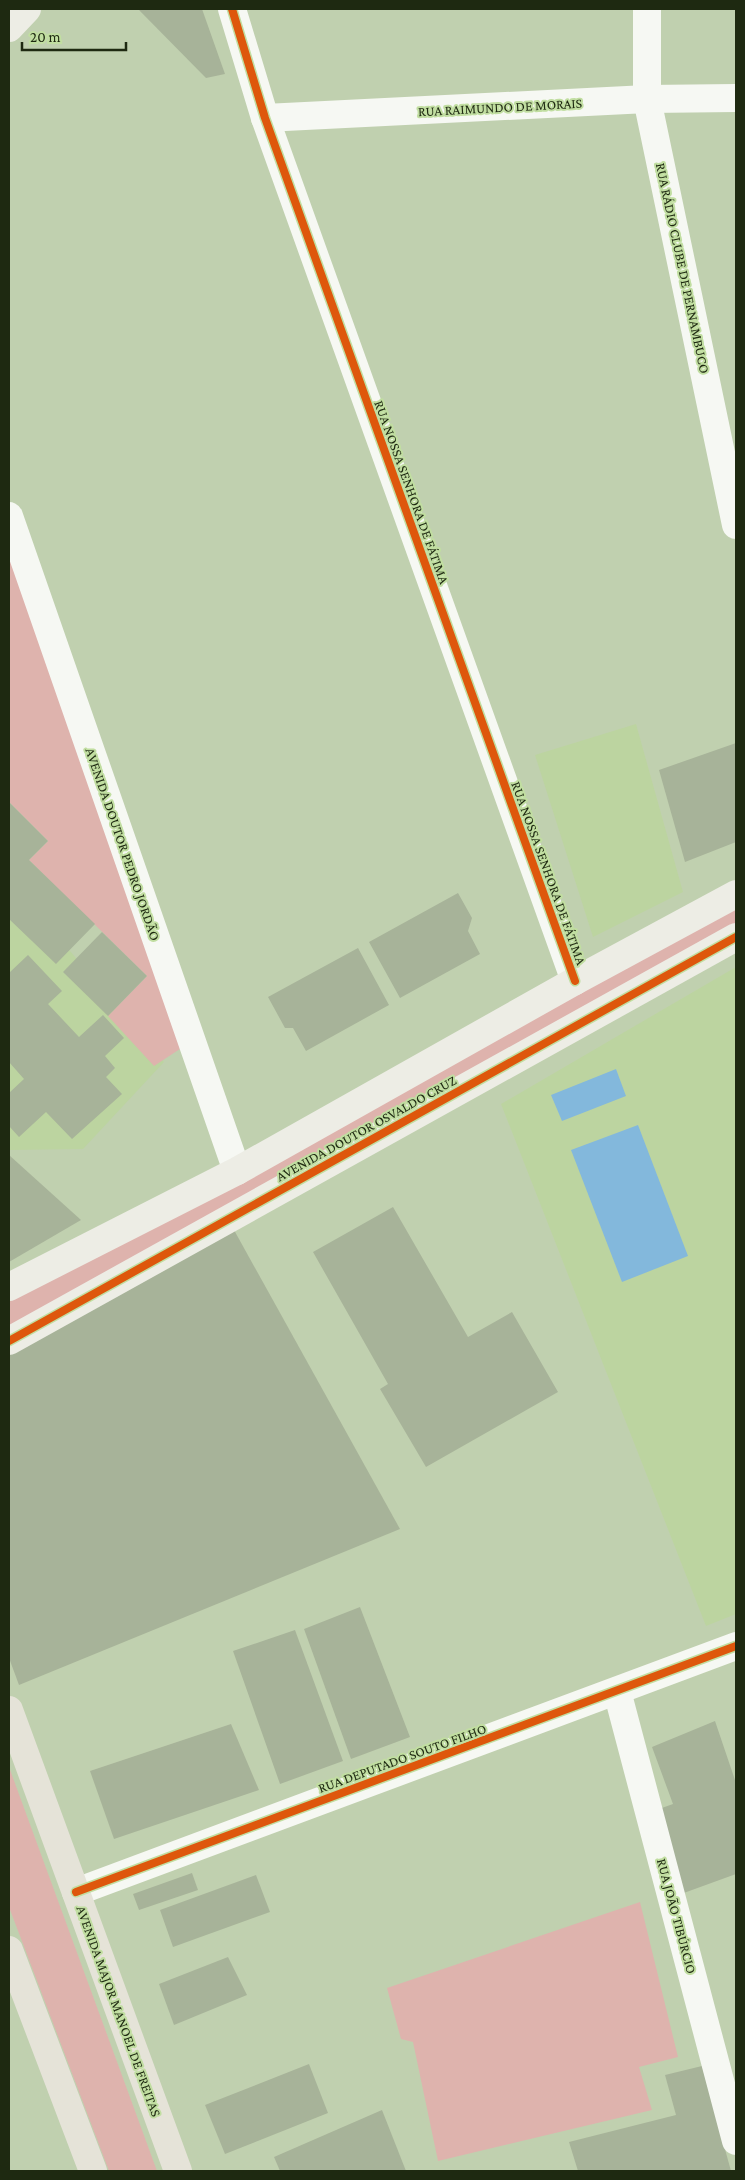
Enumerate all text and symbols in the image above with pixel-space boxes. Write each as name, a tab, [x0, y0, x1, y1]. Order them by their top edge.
scale bar	[22, 20, 126, 52]
text: 20 m	[30, 29, 61, 45]
street label: RUA RAIMUNDO DE MORAIS	[417, 95, 583, 119]
street label: RUA RÁDIO CLUBE DE PERNAMBUCO	[653, 161, 713, 375]
street label: RUA NOSSA SENHORA DE FÁTIMA	[371, 398, 453, 586]
street label: AVENIDA DOUTOR PEDRO JORDÃO	[82, 745, 164, 943]
street label: RUA NOSSA SENHORA DE FÁTIMA	[508, 779, 590, 967]
street label: AVENIDA DOUTOR OSVALDO CRUZ	[273, 1072, 459, 1184]
street label: RUA DEPUTADO SOUTO FILHO	[316, 1720, 488, 1796]
street label: RUA JOÃO TIBÚRCIO	[654, 1857, 700, 1975]
street label: AVENIDA MAJOR MANOEL DE FREITAS	[73, 1903, 165, 2119]

